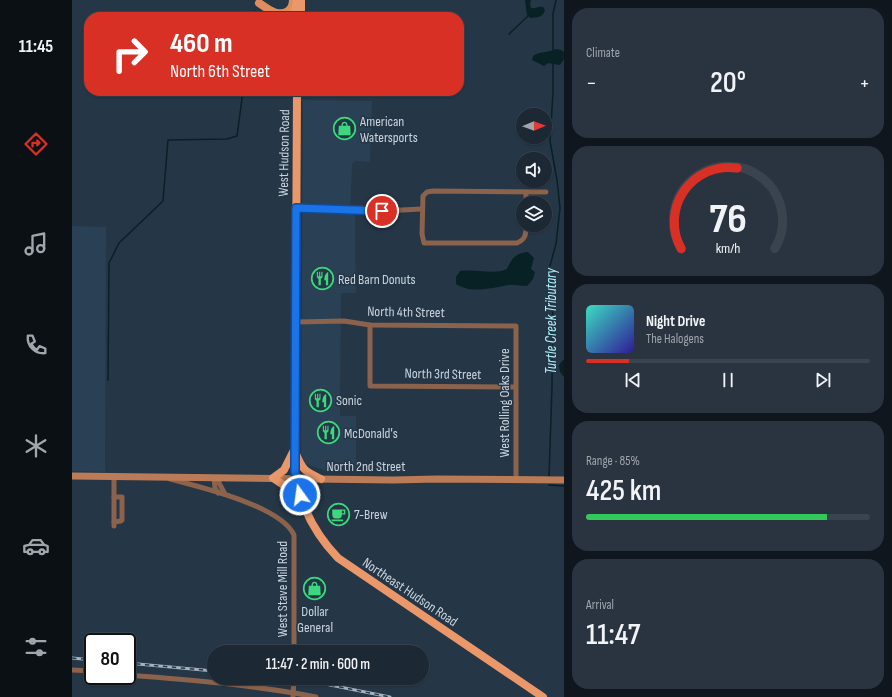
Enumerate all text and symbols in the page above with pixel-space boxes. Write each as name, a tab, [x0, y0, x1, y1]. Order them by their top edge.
text: 460 m	[170, 27, 232, 60]
icon: right	[104, 28, 156, 80]
text: 11:45	[19, 36, 53, 57]
text: Climate	[586, 45, 620, 61]
text: North 6th Street	[170, 61, 270, 82]
text: 20°	[710, 65, 746, 101]
text: −	[586, 70, 597, 97]
text: +	[859, 70, 870, 97]
north arrow	[516, 108, 552, 144]
map controls	[516, 108, 552, 232]
street label: West Hudson Road	[275, 109, 293, 197]
place label: American Watersports	[359, 113, 418, 146]
shop icon: American Watersports	[331, 116, 357, 142]
icon: directions	[22, 130, 50, 158]
button: sound	[516, 152, 552, 188]
pin	[365, 194, 399, 228]
text: 76	[709, 194, 747, 243]
button: layers	[516, 196, 552, 232]
icon: arrive	[371, 200, 393, 222]
icon: music	[22, 230, 50, 258]
text: km/h	[716, 239, 740, 256]
restaurant icon: Red Barn Donuts	[309, 266, 335, 292]
water label: Turtle Creek Tributary	[542, 267, 561, 374]
place label: Red Barn Donuts	[338, 271, 416, 288]
street label: North 4th Street	[367, 303, 445, 321]
text: Night Drive	[646, 312, 705, 331]
icon: phone	[22, 331, 50, 359]
text: The Halogens	[646, 331, 704, 347]
street label: West Rolling Oaks Drive	[496, 348, 513, 458]
street label: North 3rd Street	[404, 365, 482, 383]
icon: previous	[622, 369, 644, 391]
icon: pause	[717, 369, 739, 391]
icon: next	[812, 369, 834, 391]
restaurant icon: Sonic	[308, 387, 334, 413]
place label: Sonic	[336, 392, 362, 409]
restaurant icon: McDonald's	[315, 420, 341, 446]
place label: McDonald's	[344, 425, 398, 442]
icon: climate	[22, 432, 50, 460]
text: Range · 85%	[586, 453, 640, 469]
street label: North 2nd Street	[327, 458, 405, 475]
text: 425 km	[586, 473, 661, 509]
position arrow	[279, 474, 321, 516]
cafe icon: 7-Brew	[326, 501, 352, 527]
place label: 7-Brew	[354, 506, 388, 523]
icon: car	[22, 532, 50, 560]
street label: West Stave Mill Road	[274, 541, 291, 637]
street label: Northeast Hudson Road	[359, 554, 461, 630]
shop icon: Dollar General	[302, 576, 328, 602]
text: Arrival	[586, 597, 614, 613]
place label: Dollar General	[297, 603, 333, 636]
text: 11:47	[586, 617, 640, 653]
icon: filters	[22, 633, 50, 661]
speed limit sign: 80	[84, 633, 136, 685]
text: 11:47 · 2 min · 600 m	[266, 655, 370, 674]

